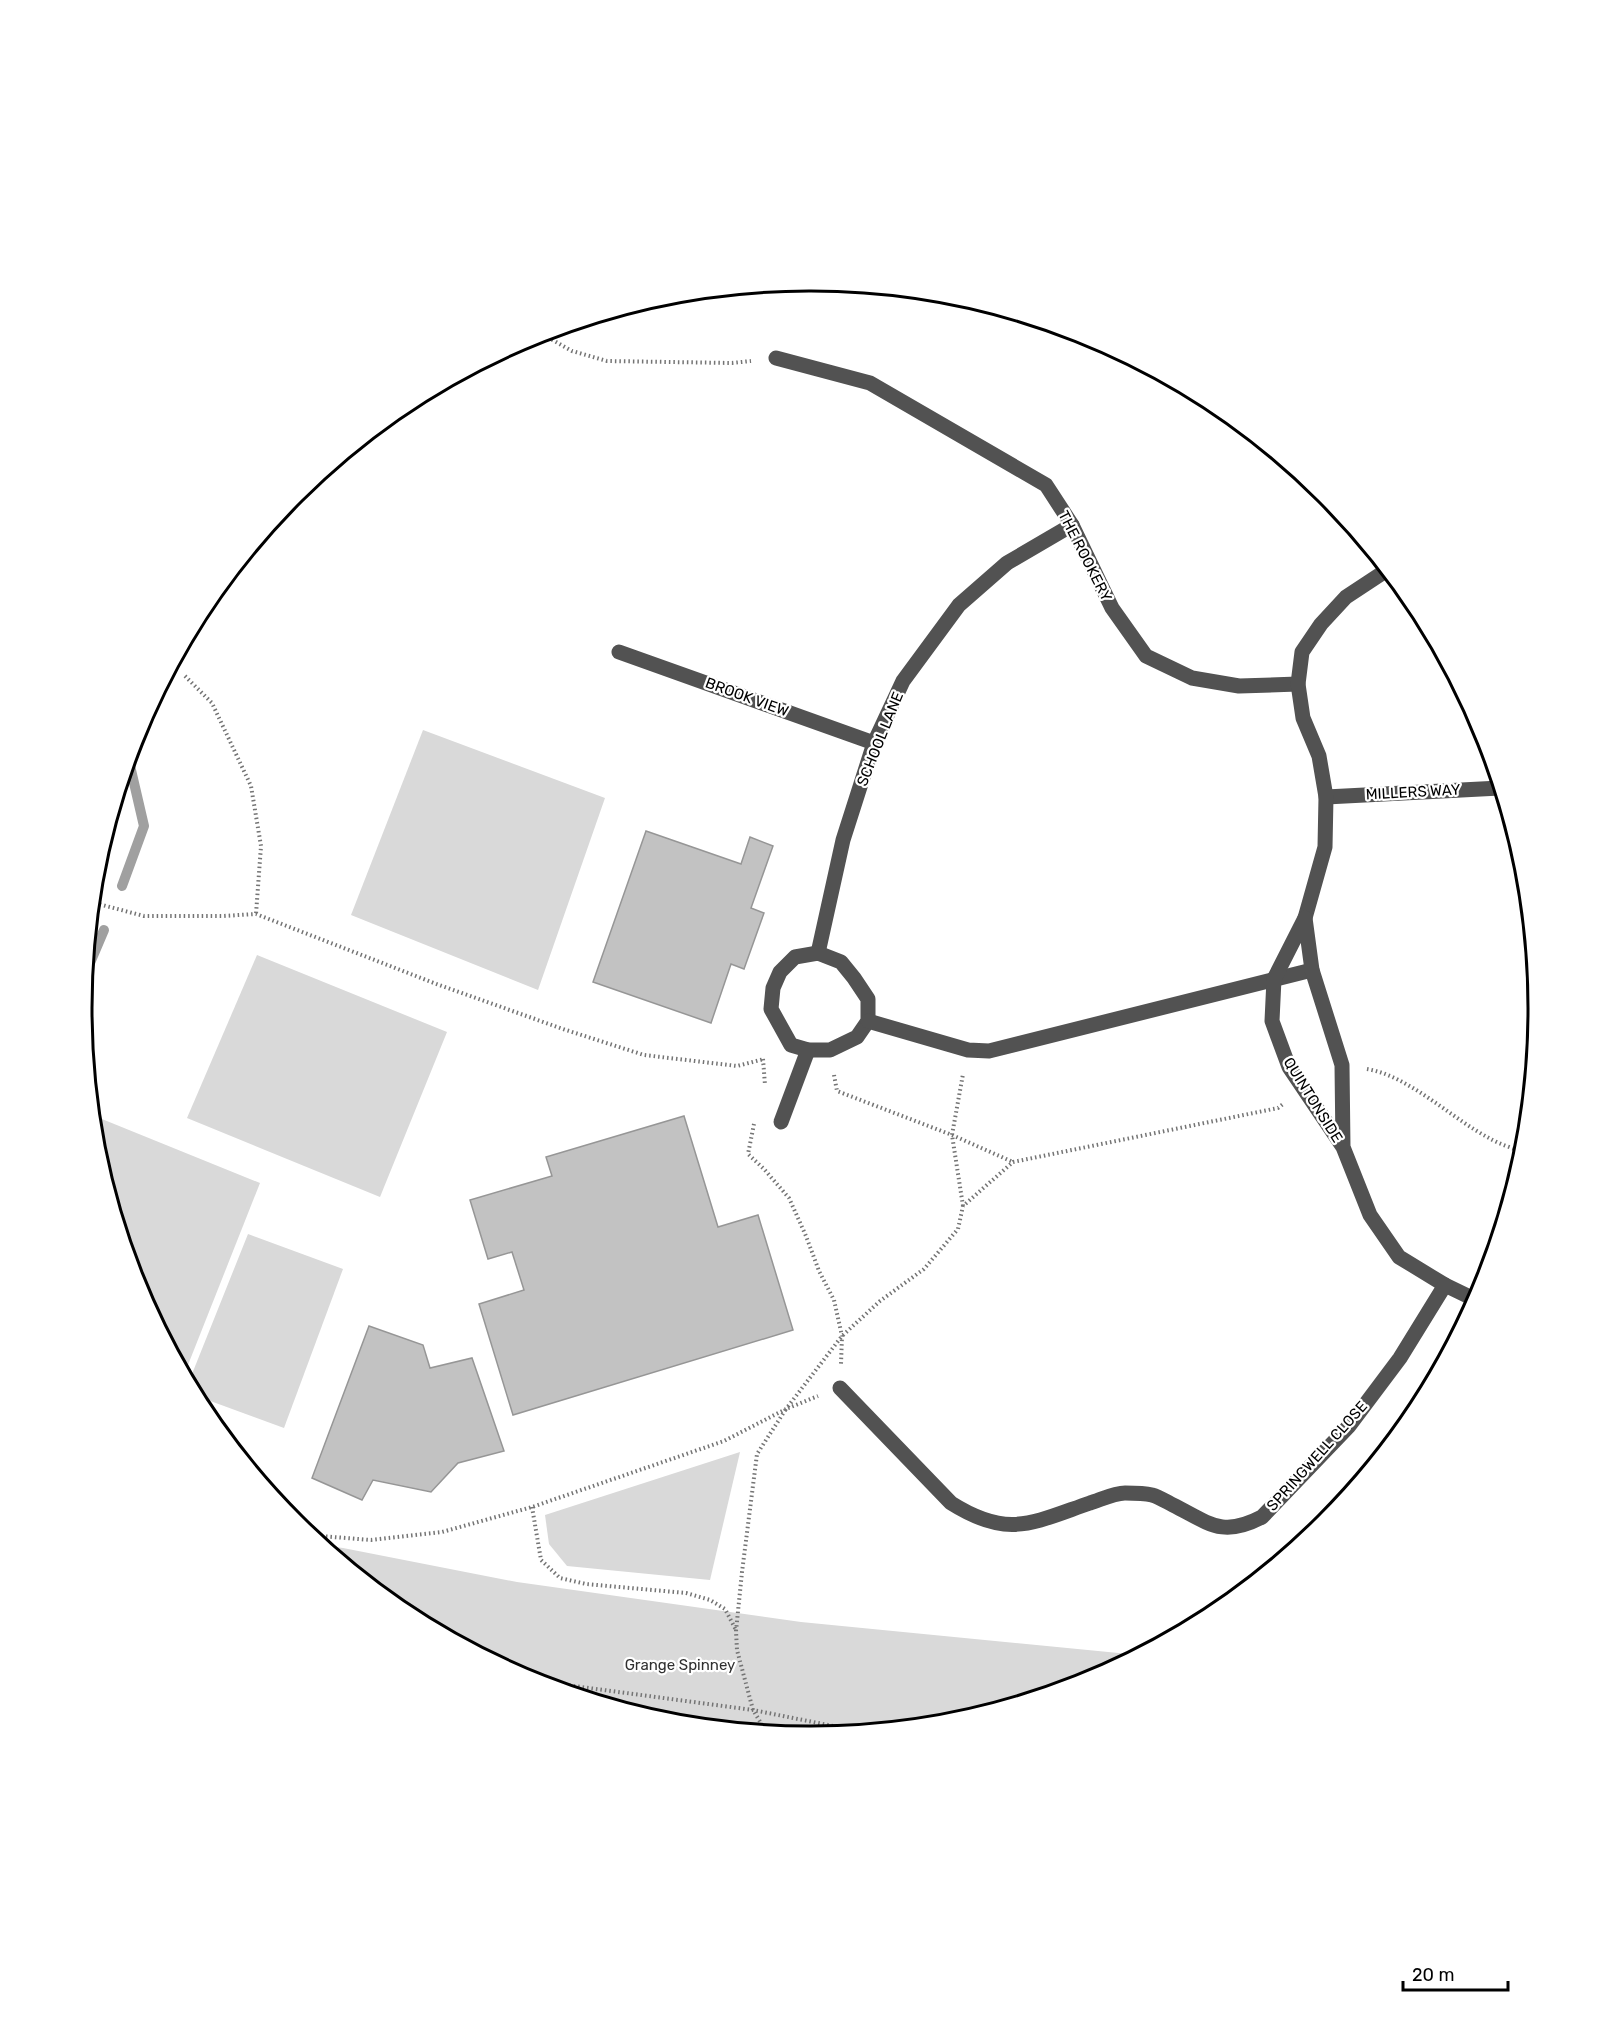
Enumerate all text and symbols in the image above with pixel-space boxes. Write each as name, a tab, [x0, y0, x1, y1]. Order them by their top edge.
street label: THE ROOKERY	[1054, 508, 1116, 605]
street label: BROOK VIEW	[703, 674, 791, 720]
street label: SCHOOL LANE	[853, 689, 907, 789]
street label: MILLERS WAY	[1365, 781, 1461, 803]
street label: QUINTONSIDE	[1280, 1054, 1346, 1146]
street label: SPRINGWELL CLOSE	[1263, 1397, 1371, 1515]
park label: Grange Spinney	[625, 1656, 735, 1674]
scale bar	[1403, 1954, 1508, 1992]
text: 20 m	[1412, 1964, 1454, 1986]

